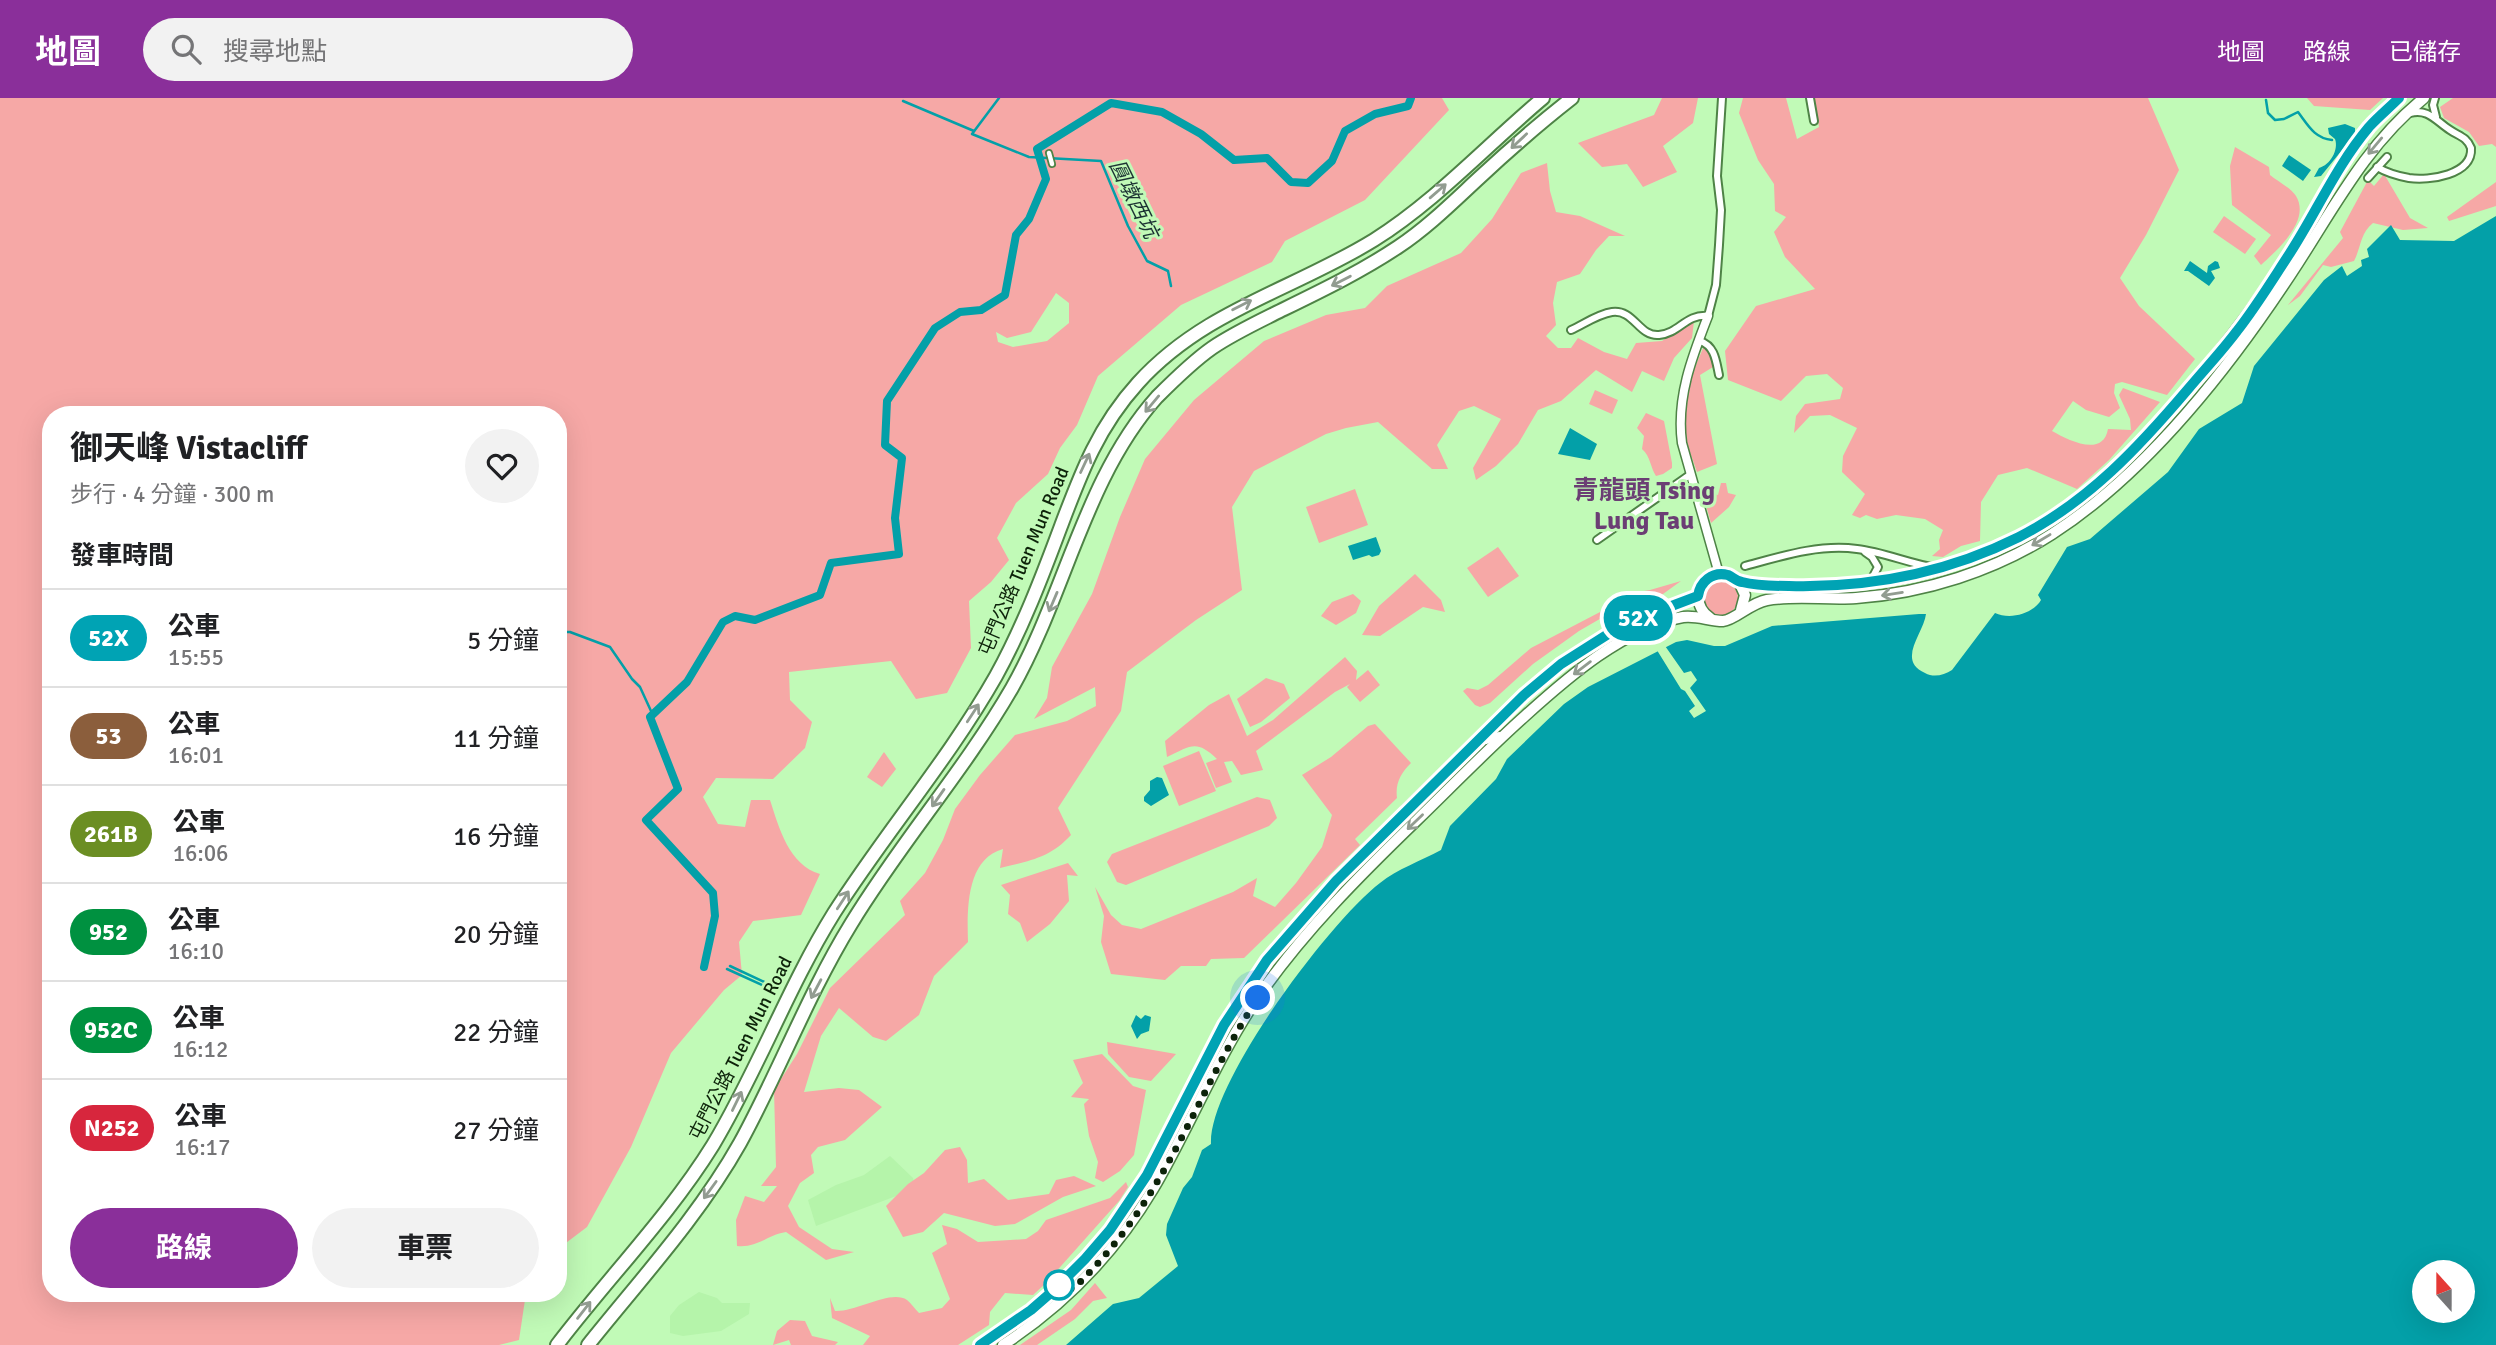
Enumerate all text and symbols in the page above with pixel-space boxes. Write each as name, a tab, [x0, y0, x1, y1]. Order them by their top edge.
search box	[143, 18, 633, 81]
icon: search	[167, 30, 205, 68]
text: 地圖	[35, 32, 101, 73]
text: 搜尋地點	[223, 36, 327, 68]
text: 地圖	[2217, 37, 2265, 67]
text: 路線	[2303, 37, 2351, 67]
text: 已儲存	[2389, 37, 2461, 67]
one-way arrow	[1510, 133, 1528, 149]
one-way arrow	[2368, 136, 2383, 154]
water label: 圓墩西坑	[1104, 156, 1165, 245]
one-way arrow	[1428, 183, 1446, 199]
one-way arrow	[1331, 275, 1352, 289]
one-way arrow	[1231, 298, 1252, 312]
one-way arrow	[1144, 395, 1160, 413]
text: 御天峰 Vistacliff	[70, 428, 307, 469]
button: heart	[465, 429, 539, 503]
one-way arrow	[1079, 453, 1092, 475]
street label: 屯門公路 Tuen Mun Road	[973, 463, 1075, 660]
district label: 青龍頭 Tsing Lung Tau	[1573, 475, 1715, 537]
text: 步行 · 4 分鐘 · 300 m	[70, 480, 274, 509]
one-way arrow	[2032, 533, 2052, 547]
text: 發車時間	[70, 540, 174, 572]
one-way arrow	[1881, 588, 1904, 601]
one-way arrow	[1046, 591, 1059, 612]
line badge: 52X	[1598, 595, 1678, 641]
text: 52X	[1618, 603, 1658, 633]
text: 公車	[168, 611, 220, 643]
text: 52X	[88, 623, 129, 653]
text: 5 分鐘	[467, 625, 539, 657]
text: 15:55	[168, 643, 224, 672]
one-way arrow	[1573, 661, 1592, 675]
one-way arrow	[966, 704, 980, 724]
text: 公車	[168, 709, 220, 741]
text: 53	[96, 721, 121, 751]
text: 11 分鐘	[453, 723, 539, 755]
text: 16:01	[168, 741, 224, 770]
one-way arrow	[931, 788, 945, 807]
text: 公車	[173, 807, 225, 839]
one-way arrow	[1407, 813, 1424, 830]
text: 261B	[84, 819, 138, 849]
text: 16 分鐘	[453, 821, 539, 853]
text: 16:06	[173, 839, 229, 868]
one-way arrow	[835, 891, 850, 910]
text: 公車	[168, 905, 220, 937]
text: 952	[89, 917, 128, 947]
text: 20 分鐘	[453, 919, 539, 951]
text: 16:10	[168, 937, 224, 966]
street label: 屯門公路 Tuen Mun Road	[684, 952, 798, 1144]
one-way arrow	[809, 978, 822, 999]
your location	[1240, 980, 1275, 1015]
text: 公車	[173, 1003, 225, 1035]
text: 952C	[84, 1015, 138, 1045]
text: 22 分鐘	[453, 1017, 539, 1049]
text: 16:12	[173, 1035, 228, 1064]
one-way arrow	[730, 1091, 744, 1112]
text: 公車	[175, 1101, 227, 1133]
text: N252	[84, 1113, 140, 1143]
text: 27 分鐘	[453, 1115, 539, 1147]
text: 16:17	[175, 1133, 230, 1162]
one-way arrow	[703, 1180, 717, 1199]
button: 路線	[70, 1208, 298, 1288]
button: 車票	[312, 1208, 539, 1288]
north arrow	[2412, 1260, 2474, 1323]
map controls	[2412, 1260, 2475, 1323]
unlabelled marker	[1044, 1270, 1074, 1300]
one-way arrow	[577, 1301, 592, 1320]

